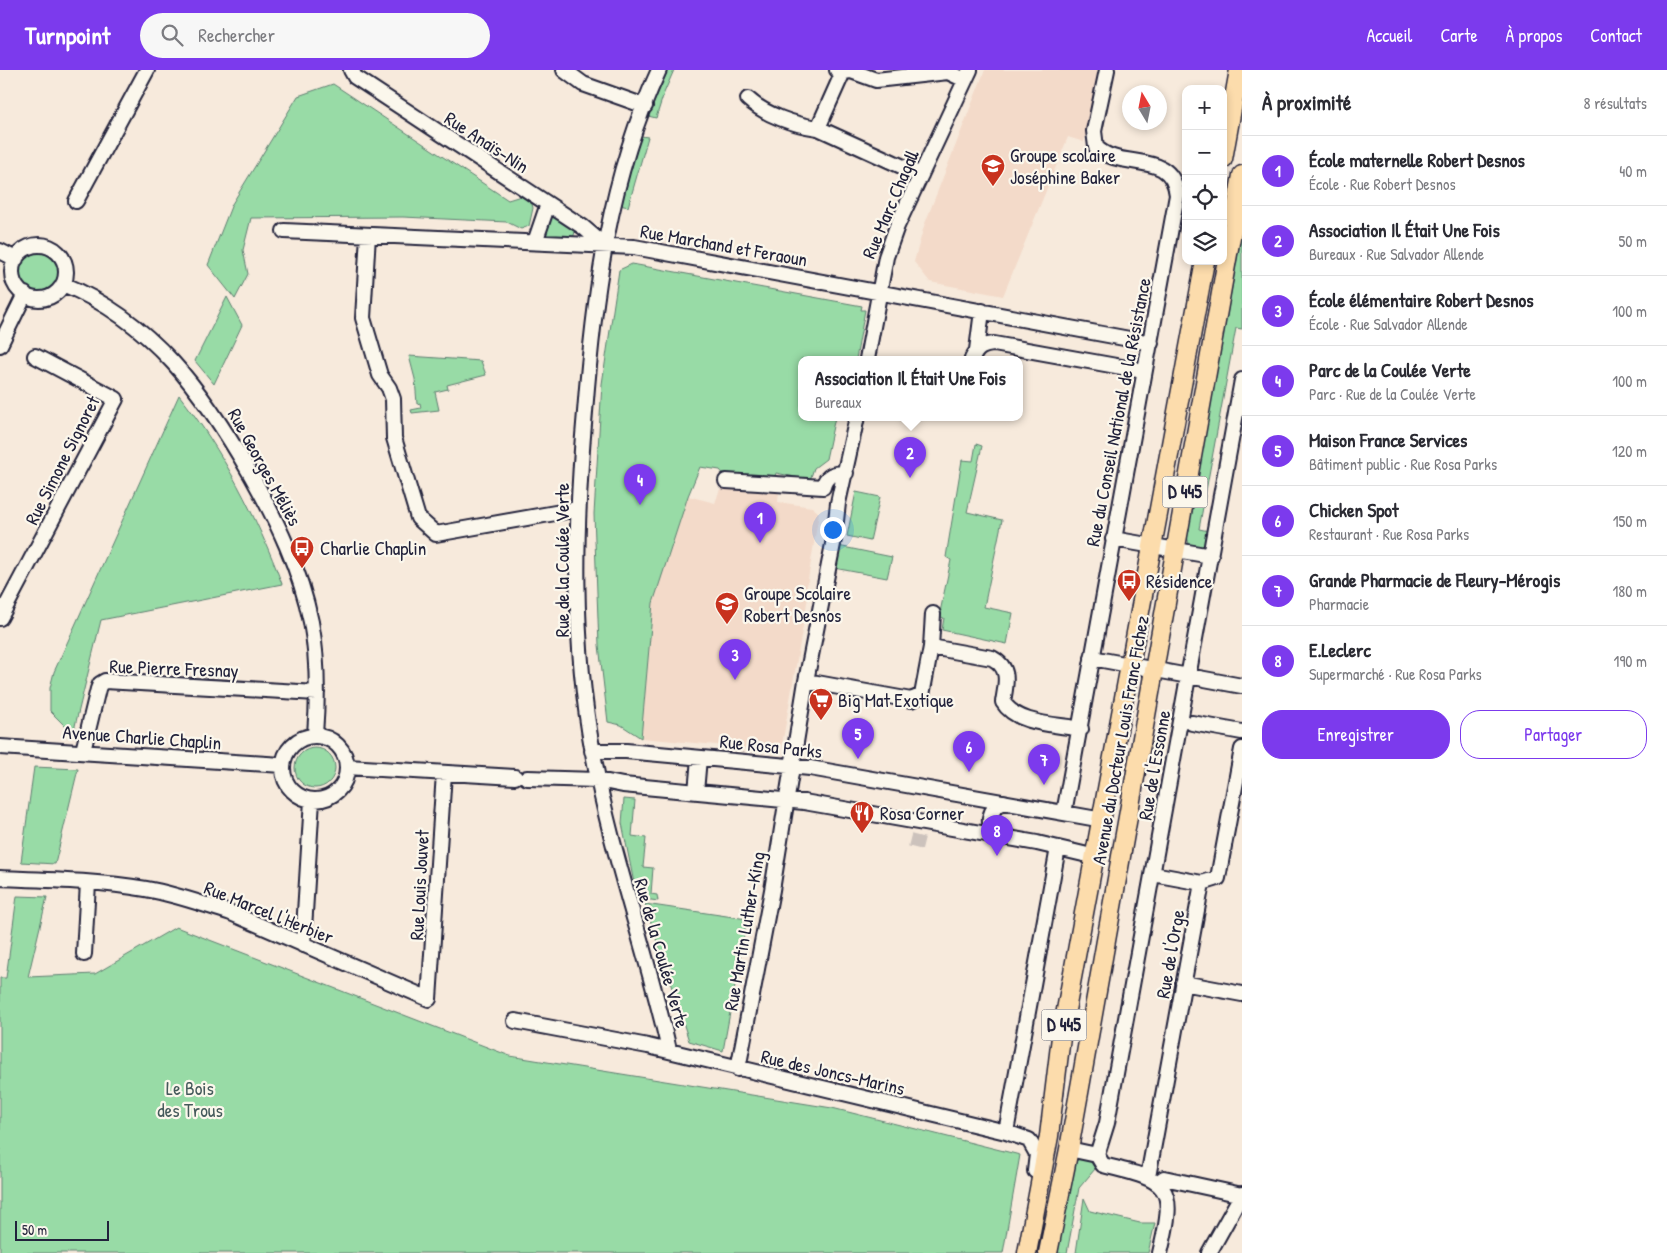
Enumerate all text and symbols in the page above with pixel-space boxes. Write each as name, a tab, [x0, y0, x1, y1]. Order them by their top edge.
search box	[140, 13, 490, 58]
text: Turnpoint	[25, 19, 110, 51]
icon: search	[158, 21, 186, 49]
text: Rechercher	[198, 22, 275, 48]
text: Accueil	[1366, 23, 1412, 48]
text: Carte	[1440, 23, 1478, 48]
text: À propos	[1506, 23, 1562, 48]
text: Contact	[1590, 23, 1642, 48]
north arrow	[1122, 85, 1167, 130]
map controls	[1182, 85, 1227, 265]
button: +	[1182, 85, 1227, 130]
text: À proximité	[1262, 88, 1351, 117]
text: 8 résultats	[1584, 92, 1647, 114]
street label: Rue Anaïs-Nin	[440, 105, 534, 179]
button: −	[1182, 130, 1227, 175]
place label: Groupe scolaire Joséphine Baker	[1010, 142, 1121, 190]
street label: Rue Marc Chagall	[855, 145, 925, 262]
text: École maternelle Robert Desnos	[1309, 147, 1525, 173]
school or university icon: Groupe scolaire Joséphine Baker	[980, 153, 1006, 187]
text: 1	[1275, 160, 1281, 182]
text: 40 m	[1619, 160, 1647, 182]
text: École · Rue Robert Desnos	[1309, 173, 1456, 195]
button: locate	[1182, 175, 1227, 220]
text: Association Il Était Une Fois	[1309, 217, 1500, 243]
street label: Rue Marchand et Feraoun	[638, 218, 810, 272]
button: layers	[1182, 220, 1227, 265]
text: 2	[1274, 230, 1282, 252]
text: 50 m	[1619, 230, 1647, 252]
text: Bureaux · Rue Salvador Allende	[1309, 243, 1484, 265]
street label: Rue du Conseil National de la Résistance	[1079, 275, 1157, 548]
text: École élémentaire Robert Desnos	[1309, 287, 1534, 313]
text: 3	[1274, 300, 1282, 322]
text: 100 m	[1612, 300, 1647, 322]
text: École · Rue Salvador Allende	[1309, 313, 1468, 335]
popup	[798, 356, 1023, 421]
text: Parc de la Coulée Verte	[1309, 357, 1471, 383]
text: Association Il Était Une Fois	[815, 365, 1006, 391]
text: 4	[1275, 370, 1281, 392]
text: 100 m	[1612, 370, 1647, 392]
text: Parc · Rue de la Coulée Verte	[1309, 383, 1476, 405]
street label: Rue Simone Signoret	[18, 391, 106, 529]
text: Bureaux	[815, 391, 862, 413]
street label: Rue Georges Méliès	[222, 404, 308, 530]
text: Maison France Services	[1309, 427, 1467, 453]
pin: 2	[894, 437, 926, 478]
text: 5	[1275, 440, 1281, 462]
text: 120 m	[1612, 440, 1647, 462]
text: Bâtiment public · Rue Rosa Parks	[1309, 453, 1497, 475]
pin: 4	[624, 464, 656, 505]
road number: D 445	[1162, 477, 1208, 508]
street label: Rue de la Coulée Verte	[549, 482, 575, 637]
text: Chicken Spot	[1309, 497, 1398, 523]
pin: 1	[744, 502, 776, 543]
text: 6	[1275, 510, 1281, 532]
text: 150 m	[1613, 510, 1647, 532]
your location	[820, 517, 846, 543]
text: Restaurant · Rue Rosa Parks	[1309, 523, 1469, 545]
bus stop icon: Charlie Chaplin	[289, 535, 315, 569]
place label: Charlie Chaplin	[320, 535, 426, 561]
text: Grande Pharmacie de Fleury-Mérogis	[1309, 567, 1560, 593]
bus stop icon: Résidence	[1116, 568, 1142, 602]
place label: Résidence	[1146, 568, 1213, 594]
place label: Groupe Scolaire Robert Desnos	[744, 580, 852, 628]
text: 7	[1274, 580, 1282, 602]
text: 180 m	[1613, 580, 1647, 602]
school or university icon: Groupe Scolaire Robert Desnos	[714, 591, 740, 625]
text: Pharmacie	[1309, 593, 1369, 615]
street label: Avenue du Docteur Louis Franc Fichez	[1085, 614, 1155, 866]
text: E.Leclerc	[1309, 637, 1371, 663]
pin: 3	[719, 639, 751, 680]
text: 8	[1275, 650, 1281, 672]
text: 190 m	[1614, 650, 1647, 672]
street label: Rue Pierre Fresnay	[109, 653, 239, 683]
text: Supermarché · Rue Rosa Parks	[1309, 663, 1482, 685]
supermarket icon: Big Mat Exotique	[808, 687, 834, 721]
place label: Big Mat Exotique	[838, 687, 954, 713]
street label: Rue de l'Essonne	[1132, 708, 1177, 822]
button: Enregistrer	[1262, 710, 1450, 759]
button: Partager	[1460, 710, 1647, 759]
street label: Avenue Charlie Chaplin	[62, 718, 222, 756]
pin: 5	[842, 718, 874, 759]
street label: Rue Rosa Parks	[719, 728, 823, 764]
pin: 6	[953, 731, 985, 772]
pin: 7	[1028, 744, 1060, 785]
restaurant icon: Rosa Corner	[849, 800, 875, 834]
place label: Rosa Corner	[880, 800, 965, 826]
pin: 8	[981, 815, 1013, 856]
street label: Rue Louis Jouvet	[403, 829, 435, 941]
street label: Rue Martin Luther-King	[717, 849, 771, 1013]
street label: Rue Marcel l'Herbier	[200, 874, 338, 950]
street label: Rue de la Coulée Verte	[628, 875, 696, 1031]
street label: Rue de l'Orge	[1149, 907, 1191, 1000]
road number: D 445	[1042, 1010, 1086, 1040]
street label: Rue des Joncs-Marins	[759, 1043, 907, 1101]
park label: Le Bois des Trous	[157, 1075, 223, 1123]
scale bar	[15, 1218, 109, 1241]
text: 50 m	[22, 1220, 47, 1239]

